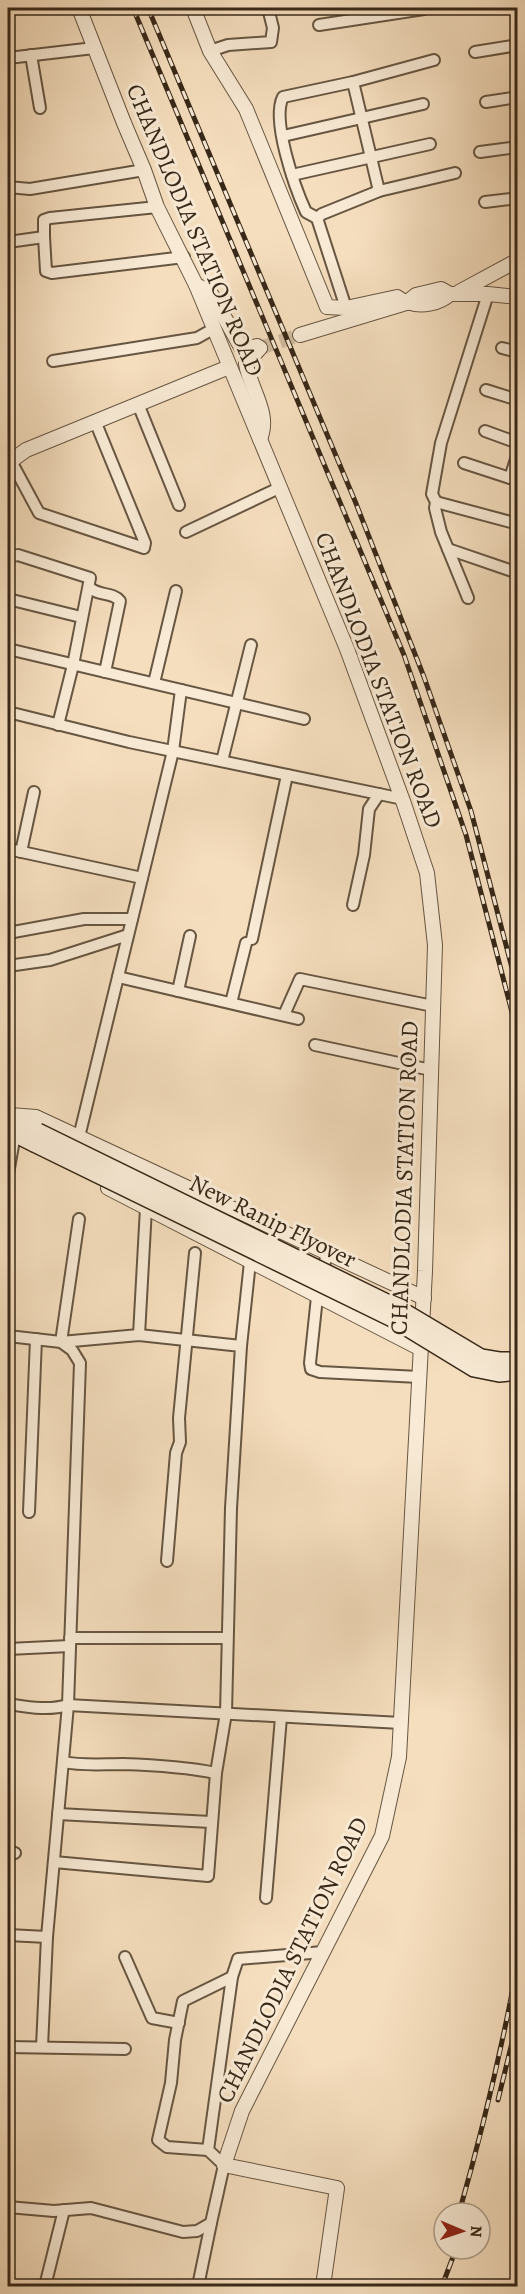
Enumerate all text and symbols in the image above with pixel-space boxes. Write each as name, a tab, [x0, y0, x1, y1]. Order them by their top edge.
street label: CHANDLODIA STATION ROAD	[119, 79, 271, 381]
street label: CHANDLODIA STATION ROAD	[308, 527, 450, 833]
street label: CHANDLODIA STATION ROAD	[383, 1020, 425, 1336]
street label: New Ranip Flyover	[184, 1167, 362, 1275]
street label: CHANDLODIA STATION ROAD	[209, 1812, 375, 2108]
north arrow	[432, 2201, 492, 2261]
text: N	[465, 2225, 487, 2238]

